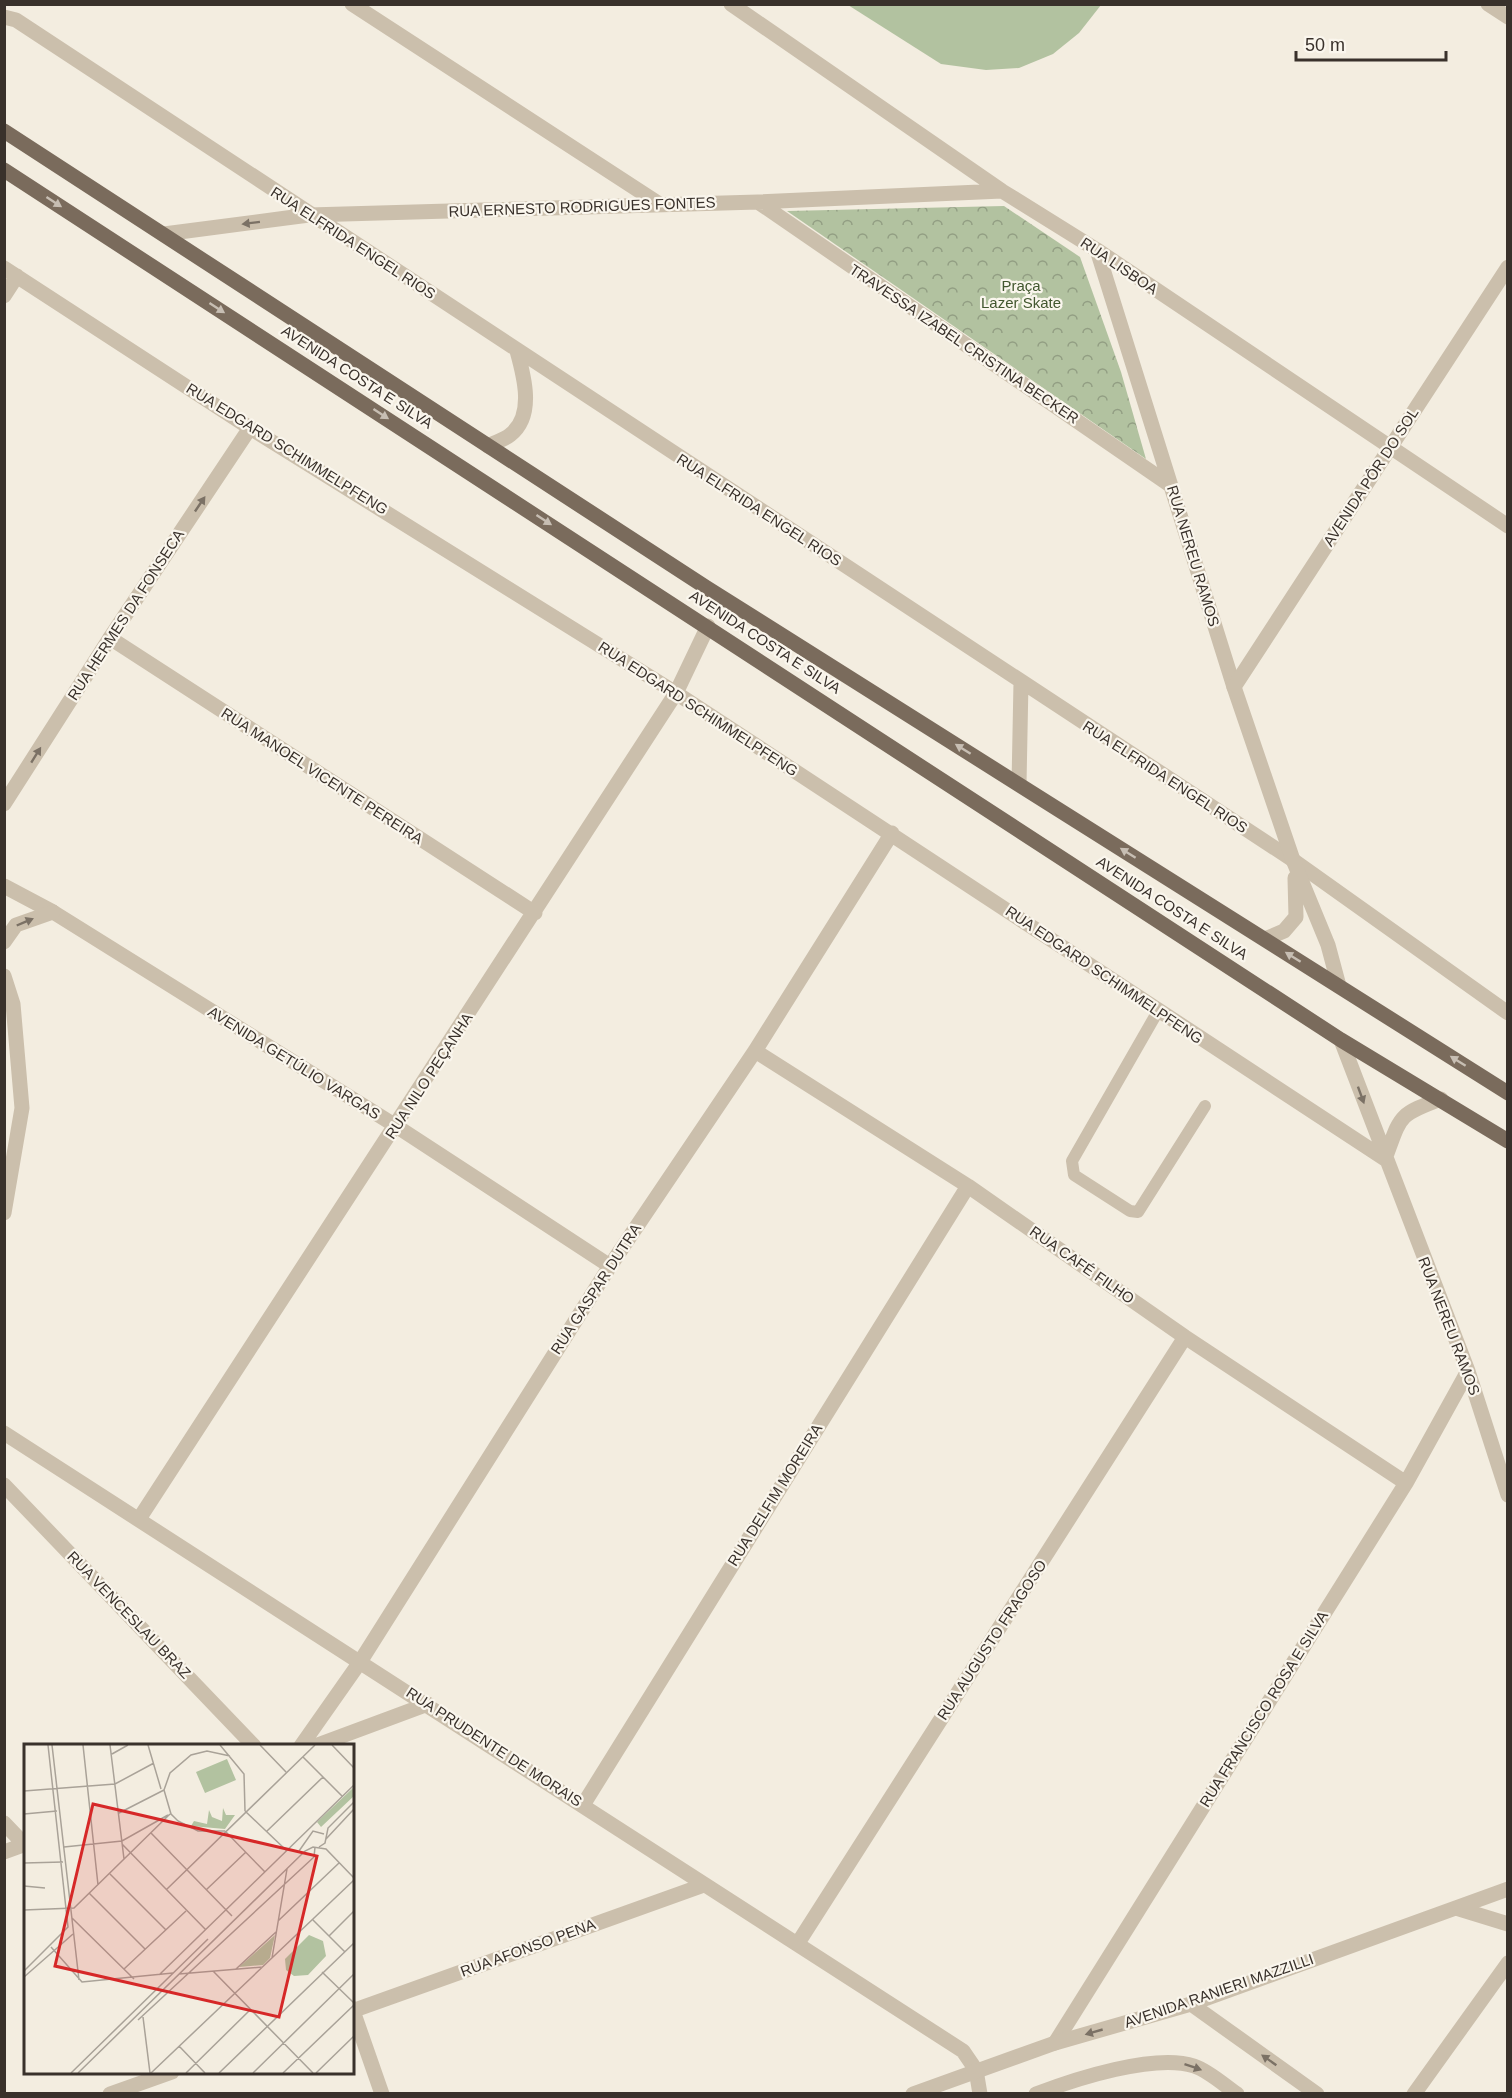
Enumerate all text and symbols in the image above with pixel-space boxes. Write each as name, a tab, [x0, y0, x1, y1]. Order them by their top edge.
scale bar	[1296, 24, 1446, 62]
text: 50 m	[1305, 35, 1345, 55]
street label: RUA ELFRIDA ENGEL RIOS	[268, 183, 439, 302]
street label: RUA ERNESTO RODRIGUES FONTES	[448, 193, 716, 220]
one-way arrow	[45, 196, 61, 208]
one-way arrow	[242, 218, 261, 227]
street label: RUA LISBOA	[1078, 234, 1161, 298]
street label: TRAVESSA IZABEL CRISTINA BECKER	[847, 260, 1082, 427]
park label: Praça Lazer Skate	[981, 277, 1061, 311]
one-way arrow	[209, 302, 225, 313]
street label: AVENIDA COSTA E SILVA	[279, 321, 436, 432]
street label: RUA EDGARD SCHIMMELPFENG	[183, 379, 391, 518]
street label: AVENIDA PÔR DO SOL	[1319, 404, 1422, 549]
one-way arrow	[373, 408, 389, 419]
street label: RUA ELFRIDA ENGEL RIOS	[674, 450, 845, 569]
street label: RUA NEREU RAMOS	[1164, 483, 1223, 628]
one-way arrow	[194, 495, 205, 512]
one-way arrow	[536, 514, 552, 526]
street label: RUA HERMES DA FONSECA	[64, 526, 187, 703]
street label: AVENIDA COSTA E SILVA	[687, 586, 844, 697]
street label: RUA EDGARD SCHIMMELPFENG	[595, 638, 801, 779]
street label: RUA MANOEL VICENTE PEREIRA	[218, 704, 426, 847]
street label: RUA ELFRIDA ENGEL RIOS	[1080, 717, 1251, 836]
one-way arrow	[955, 744, 971, 755]
one-way arrow	[30, 747, 41, 763]
one-way arrow	[1120, 848, 1136, 859]
street label: AVENIDA COSTA E SILVA	[1094, 852, 1251, 963]
street label: RUA EDGARD SCHIMMELPFENG	[1002, 902, 1206, 1047]
one-way arrow	[16, 917, 34, 926]
one-way arrow	[1285, 951, 1301, 962]
street label: AVENIDA GETÚLIO VARGAS	[205, 1003, 383, 1123]
street label: RUA NILO PEÇANHA	[381, 1010, 476, 1142]
one-way arrow	[1450, 1056, 1466, 1067]
one-way arrow	[1357, 1086, 1366, 1104]
street label: RUA GASPAR DUTRA	[547, 1220, 644, 1357]
street label: RUA CAFÉ FILHO	[1027, 1222, 1138, 1307]
street label: RUA NEREU RAMOS	[1415, 1254, 1484, 1397]
street label: RUA DELFIM MOREIRA	[724, 1421, 825, 1569]
street label: RUA VENCESLAU BRAZ	[64, 1548, 195, 1682]
street label: RUA AUGUSTO FRAGOSO	[933, 1557, 1050, 1723]
street label: RUA FRANCISCO ROSA E SILVA	[1196, 1608, 1331, 1810]
street label: RUA PRUDENTE DE MORAIS	[403, 1683, 585, 1810]
inset map	[24, 1744, 354, 2074]
street label: RUA AFONSO PENA	[458, 1915, 598, 1980]
street label: AVENIDA RANIERI MAZZILLI	[1122, 1950, 1316, 2031]
one-way arrow	[1085, 2028, 1103, 2037]
one-way arrow	[1262, 2054, 1277, 2066]
one-way arrow	[1184, 2063, 1202, 2073]

